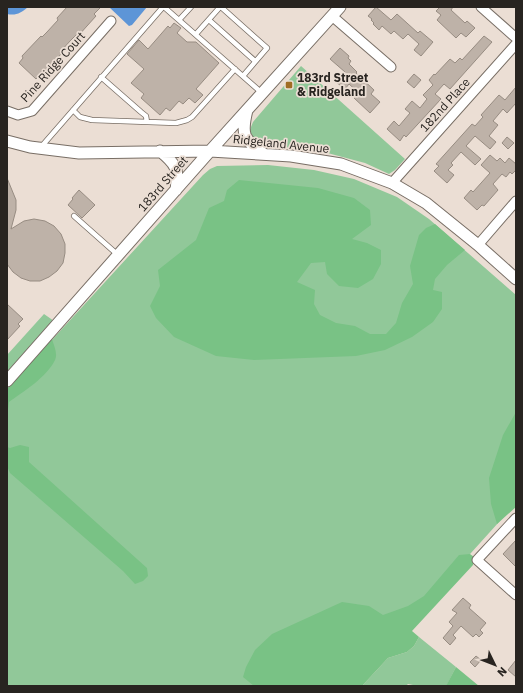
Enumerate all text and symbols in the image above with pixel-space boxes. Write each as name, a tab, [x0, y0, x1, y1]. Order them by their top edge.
street label: Pine Ridge Court	[17, 28, 88, 105]
place label: 183rd Street & Ridgeland	[297, 70, 369, 99]
street label: 182nd Place	[416, 74, 473, 135]
marker: 183rd Street & Ridgeland	[284, 80, 294, 90]
street label: Ridgeland Avenue	[232, 131, 330, 156]
street label: 183rd Street	[134, 153, 191, 214]
north arrow	[475, 645, 515, 685]
text: N	[494, 664, 510, 680]

